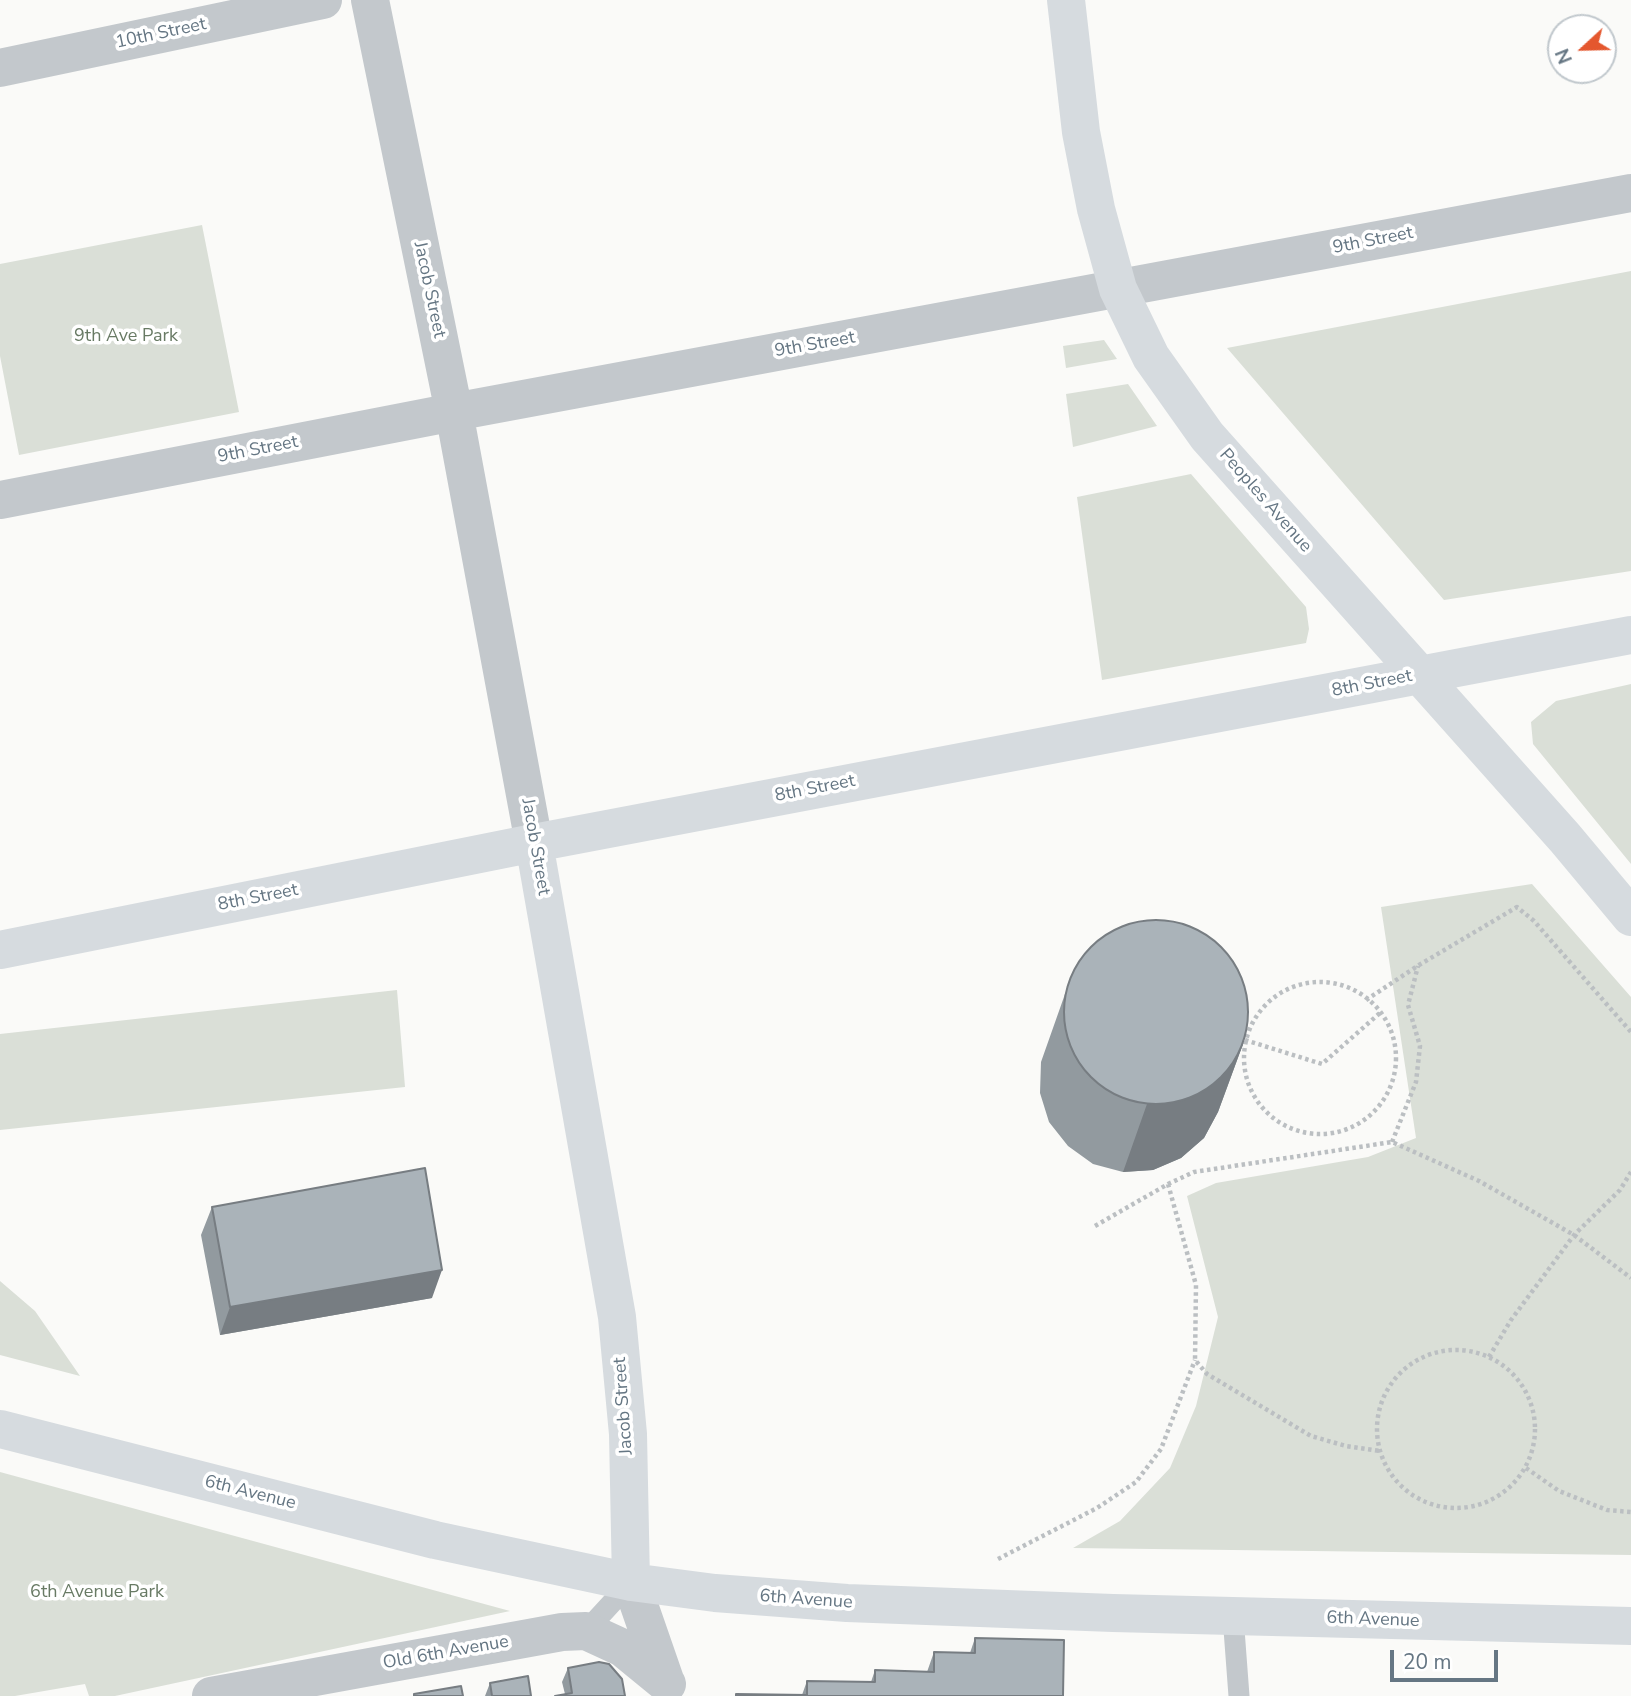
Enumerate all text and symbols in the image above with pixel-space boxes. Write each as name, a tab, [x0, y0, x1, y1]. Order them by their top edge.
street label: 10th Street	[114, 14, 208, 54]
north arrow	[1547, 14, 1617, 84]
text: N	[1550, 45, 1579, 68]
street label: 9th Street	[1331, 223, 1415, 259]
street label: Jacob Street	[408, 240, 450, 340]
park label: 9th Ave Park	[74, 326, 178, 348]
street label: 9th Street	[773, 327, 857, 363]
street label: 9th Street	[216, 432, 300, 468]
street label: Peoples Avenue	[1214, 445, 1316, 557]
street label: 8th Street	[1330, 666, 1414, 702]
street label: 8th Street	[773, 771, 857, 807]
street label: Jacob Street	[516, 797, 554, 897]
street label: 8th Street	[216, 880, 300, 916]
street label: Jacob Street	[610, 1356, 638, 1456]
street label: 6th Avenue	[202, 1471, 298, 1515]
park label: 6th Avenue Park	[30, 1582, 164, 1604]
street label: 6th Avenue	[759, 1586, 853, 1614]
street label: 6th Avenue	[1326, 1608, 1420, 1632]
street label: Old 6th Avenue	[381, 1631, 511, 1675]
scale bar	[1393, 1636, 1502, 1680]
text: 20 m	[1403, 1648, 1452, 1676]

